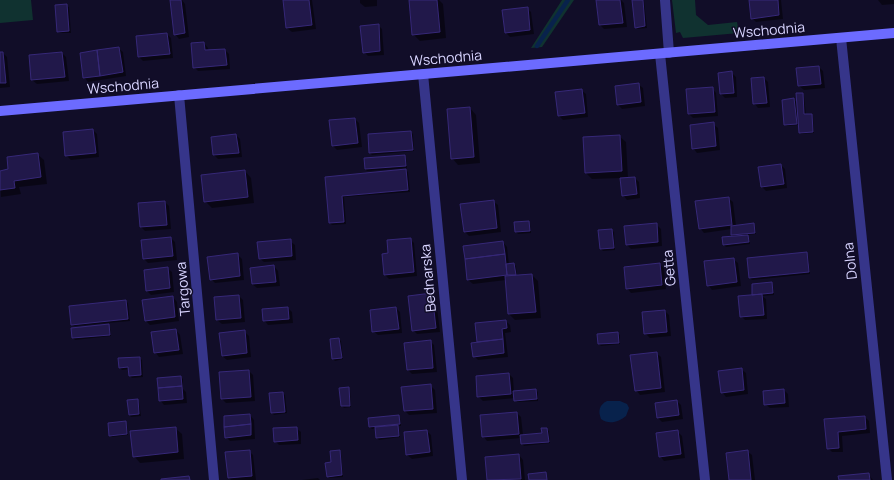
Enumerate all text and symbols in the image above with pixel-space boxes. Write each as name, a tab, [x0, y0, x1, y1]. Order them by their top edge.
street label: Wschodnia	[732, 17, 806, 42]
street label: Wschodnia	[409, 45, 483, 70]
street label: Wschodnia	[86, 73, 160, 98]
street label: Dolna	[838, 242, 861, 280]
street label: Bednarska	[415, 243, 440, 313]
street label: Getta	[657, 249, 680, 287]
street label: Targowa	[171, 261, 194, 317]

